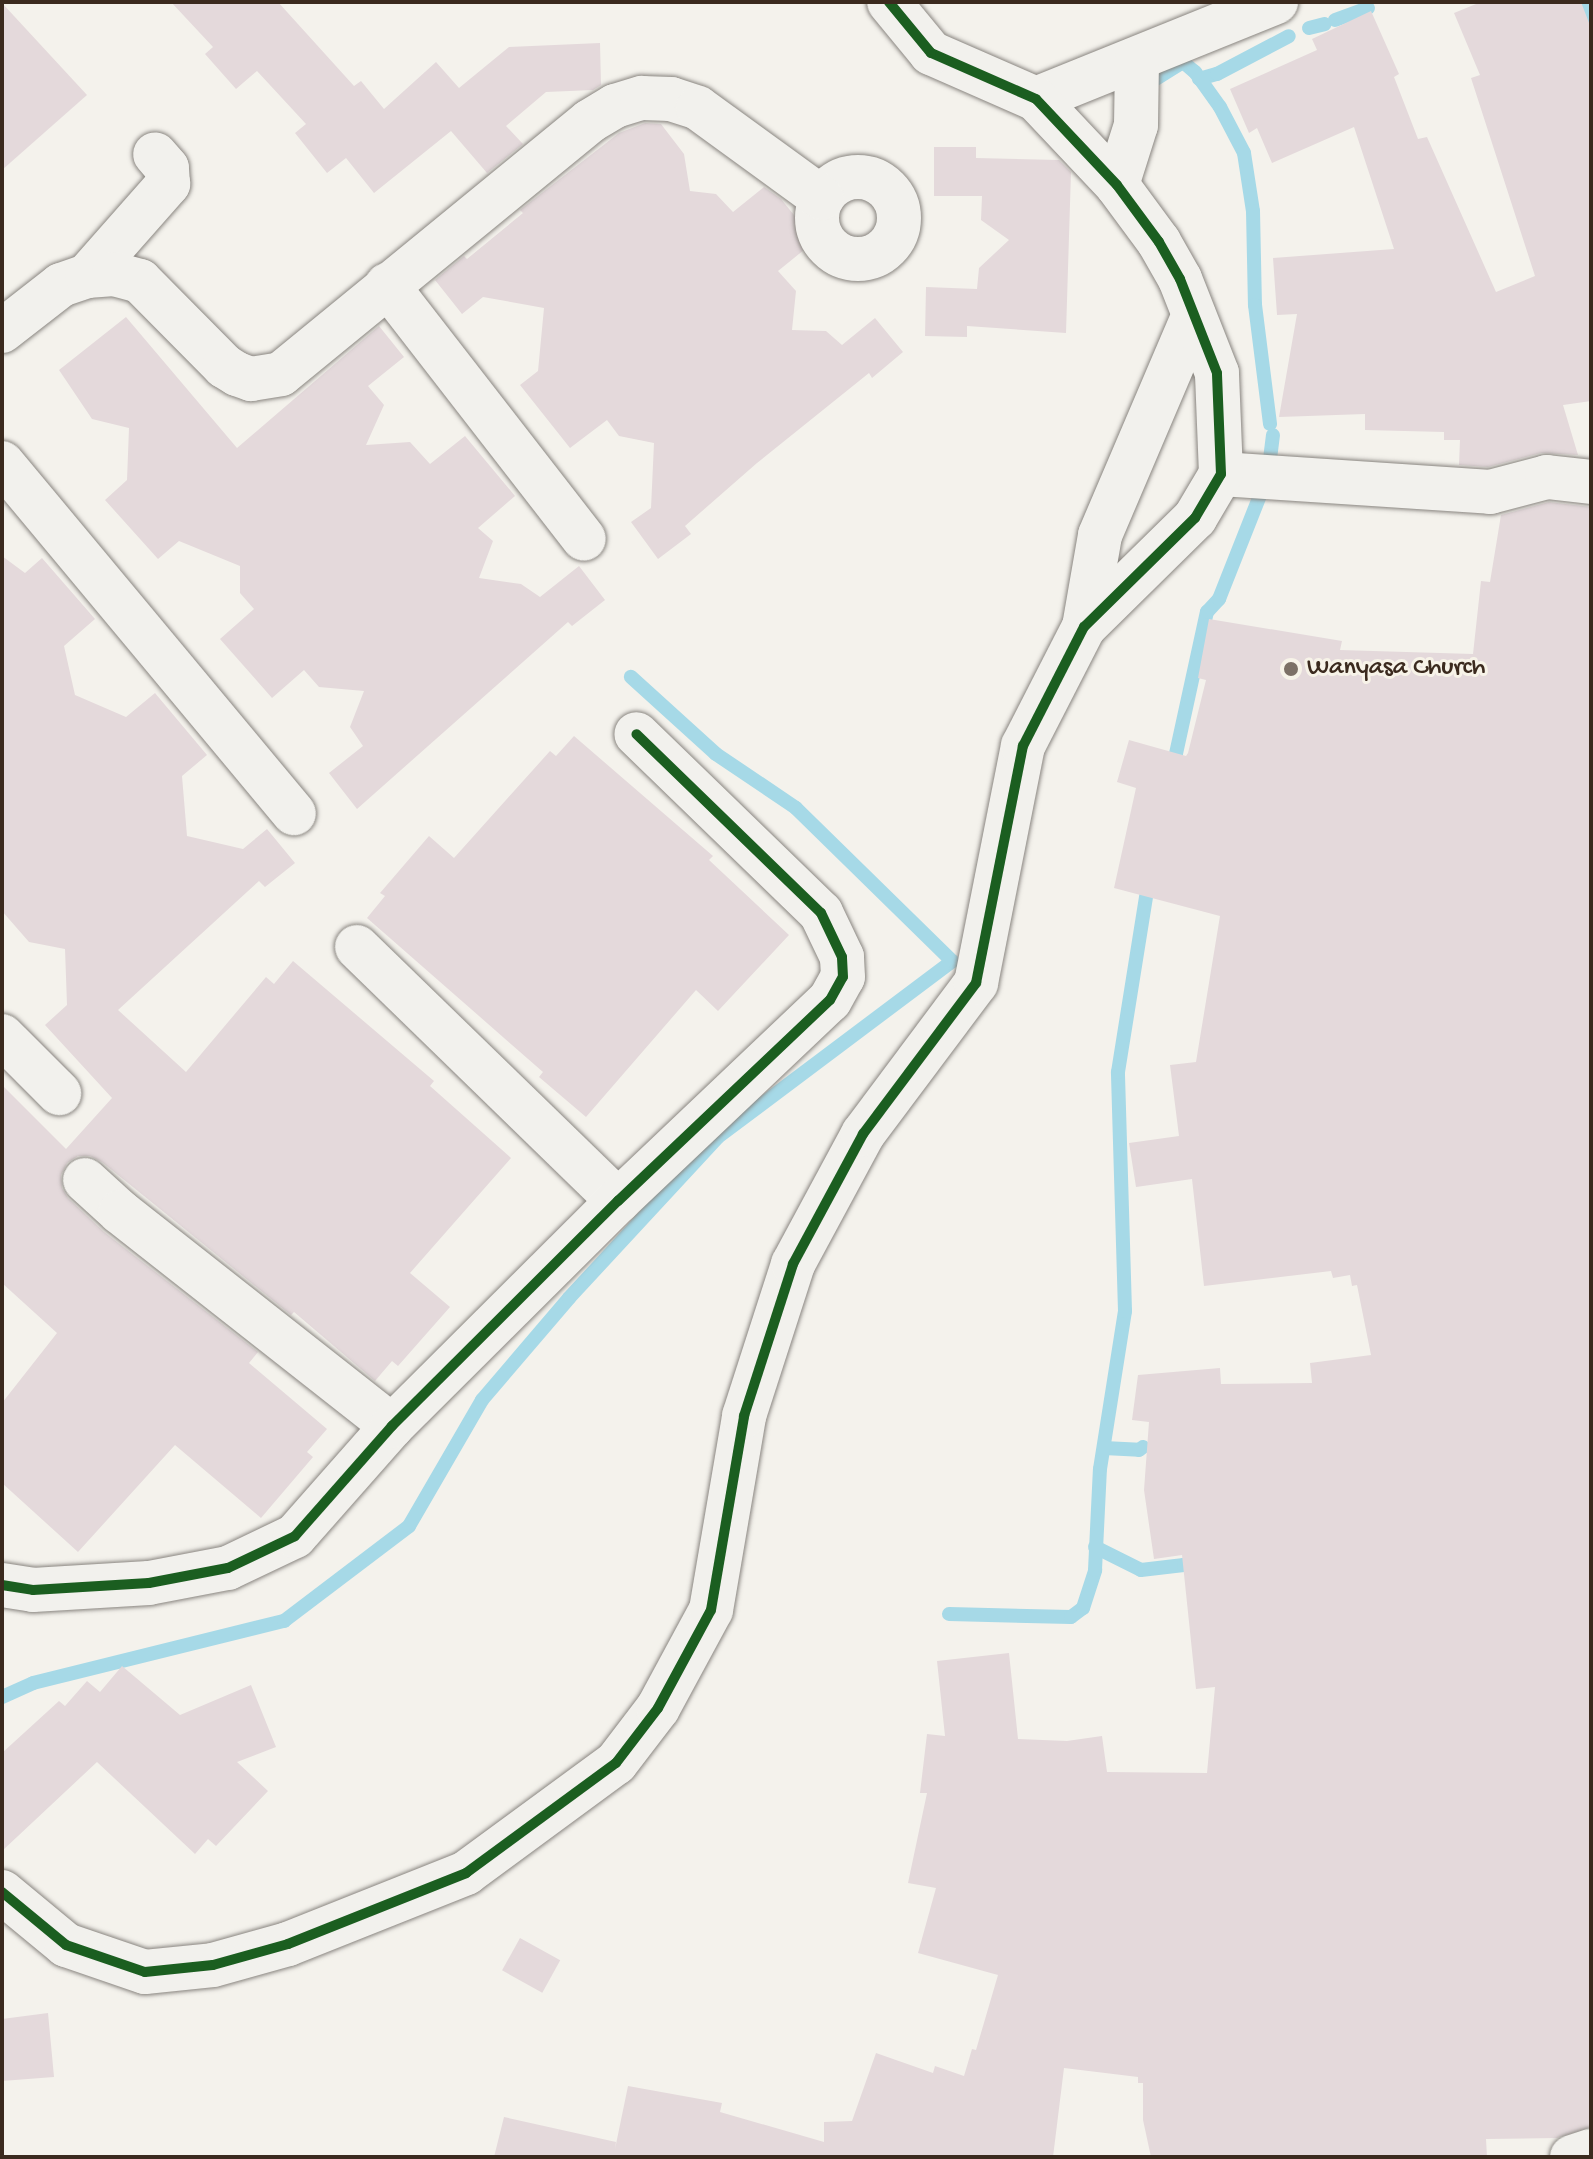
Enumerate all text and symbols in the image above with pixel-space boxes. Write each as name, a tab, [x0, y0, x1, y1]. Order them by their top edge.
place label: Wanyasa Church	[1307, 653, 1486, 685]
marker: Wanyasa Church	[1282, 660, 1300, 678]

